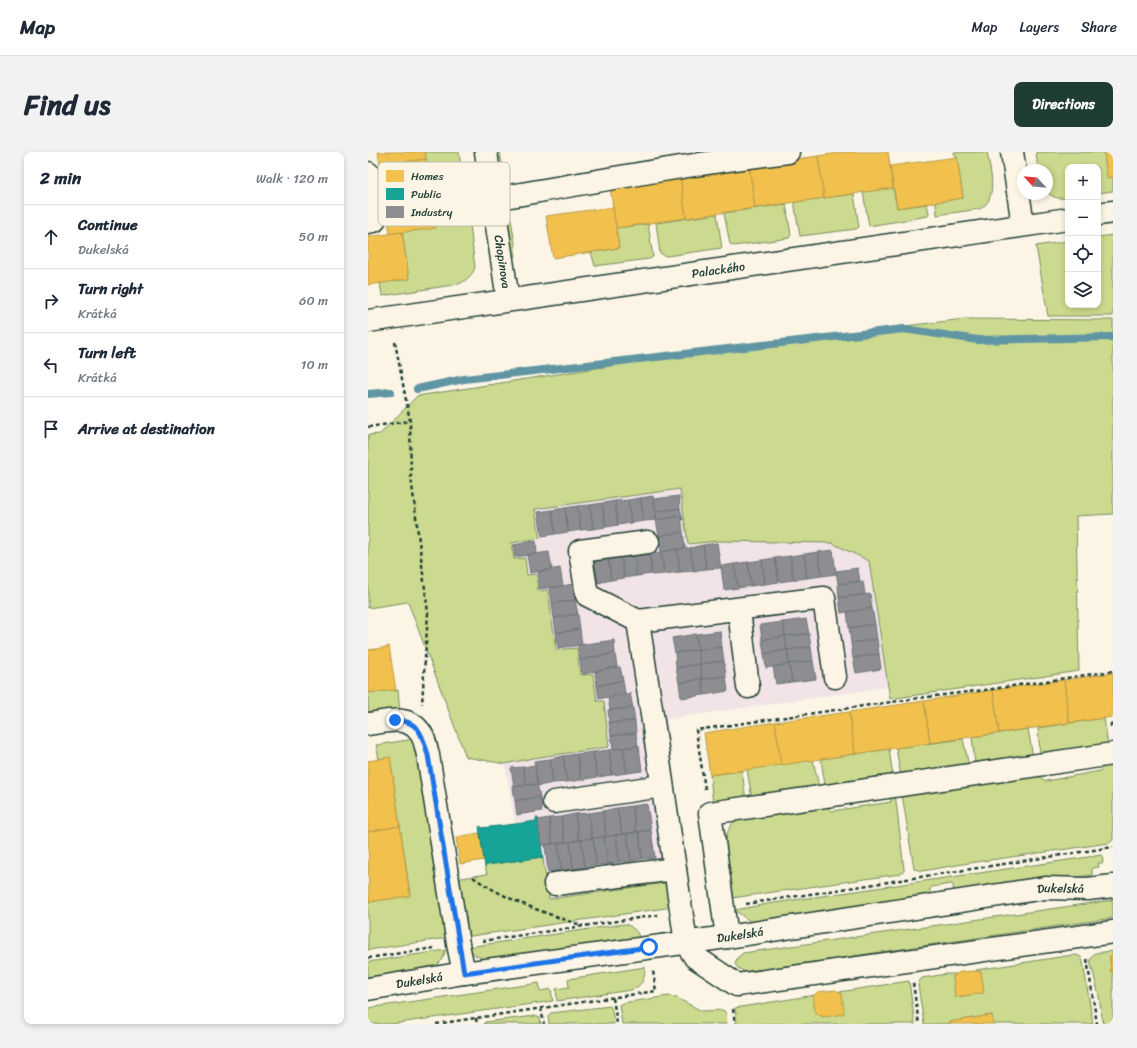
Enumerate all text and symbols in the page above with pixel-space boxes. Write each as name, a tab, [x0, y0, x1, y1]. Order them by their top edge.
text: Map	[20, 11, 55, 44]
text: Map	[972, 15, 997, 40]
text: Layers	[1019, 15, 1059, 40]
text: Share	[1081, 15, 1117, 40]
text: Find us	[24, 80, 111, 129]
button: Directions	[1014, 82, 1113, 127]
legend	[378, 162, 510, 226]
text: 2 min	[40, 163, 81, 193]
north arrow	[1017, 164, 1053, 200]
map controls	[1065, 164, 1101, 308]
button: +	[1065, 164, 1101, 200]
text: Walk · 120 m	[256, 167, 328, 190]
text: Homes	[411, 167, 444, 186]
text: Public	[411, 185, 442, 204]
button: −	[1065, 200, 1101, 236]
text: Industry	[410, 203, 453, 222]
text: Continue	[78, 212, 138, 238]
text: 50 m	[298, 225, 328, 248]
icon: ahead	[40, 226, 62, 248]
street label: Chopinova	[487, 234, 517, 290]
button: locate	[1065, 236, 1101, 272]
text: Dukelská	[78, 238, 129, 261]
street label: Palackého	[690, 255, 746, 285]
button: layers	[1065, 272, 1101, 308]
text: Turn right	[78, 276, 143, 302]
text: 60 m	[299, 289, 328, 312]
icon: right	[40, 290, 62, 312]
text: Krátká	[78, 302, 117, 325]
text: Turn left	[78, 340, 136, 366]
text: 10 m	[301, 353, 328, 376]
icon: left	[40, 354, 62, 376]
text: Krátká	[78, 366, 117, 389]
text: Arrive at destination	[78, 416, 215, 442]
icon: arrive	[40, 418, 62, 440]
route end	[386, 711, 404, 729]
street label: Dukelská	[1035, 877, 1084, 900]
street label: Dukelská	[715, 921, 765, 949]
route start	[640, 938, 658, 956]
street label: Dukelská	[394, 966, 444, 995]

